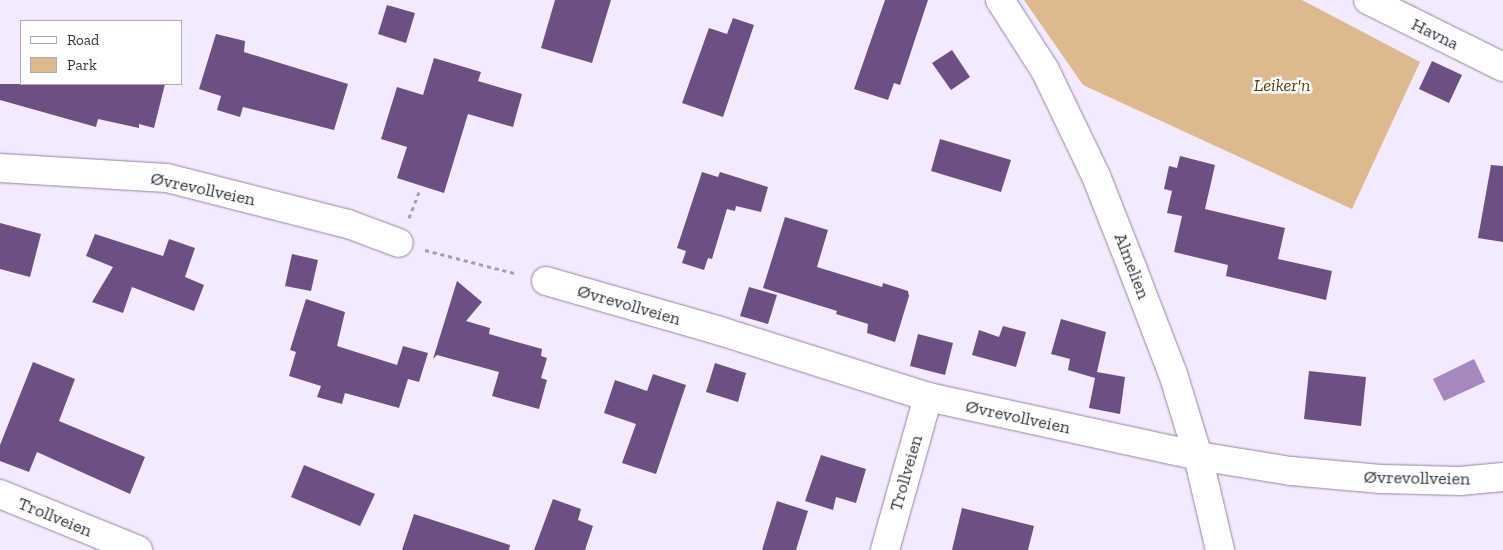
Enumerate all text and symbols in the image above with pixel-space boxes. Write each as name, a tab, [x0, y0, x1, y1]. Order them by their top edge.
street label: Havna	[1408, 13, 1462, 55]
legend	[20, 20, 182, 85]
text: Road	[67, 31, 99, 49]
text: Park	[67, 56, 97, 74]
park label: Leiker'n	[1254, 74, 1310, 96]
street label: Øvrevollveien	[149, 167, 257, 211]
street label: Almelien	[1110, 230, 1154, 302]
street label: Øvrevollveien	[575, 280, 683, 330]
street label: Øvrevollveien	[964, 395, 1072, 439]
street label: Trollveien	[885, 432, 927, 514]
street label: Øvrevollveien	[1363, 466, 1471, 490]
street label: Trollveien	[15, 492, 95, 542]

